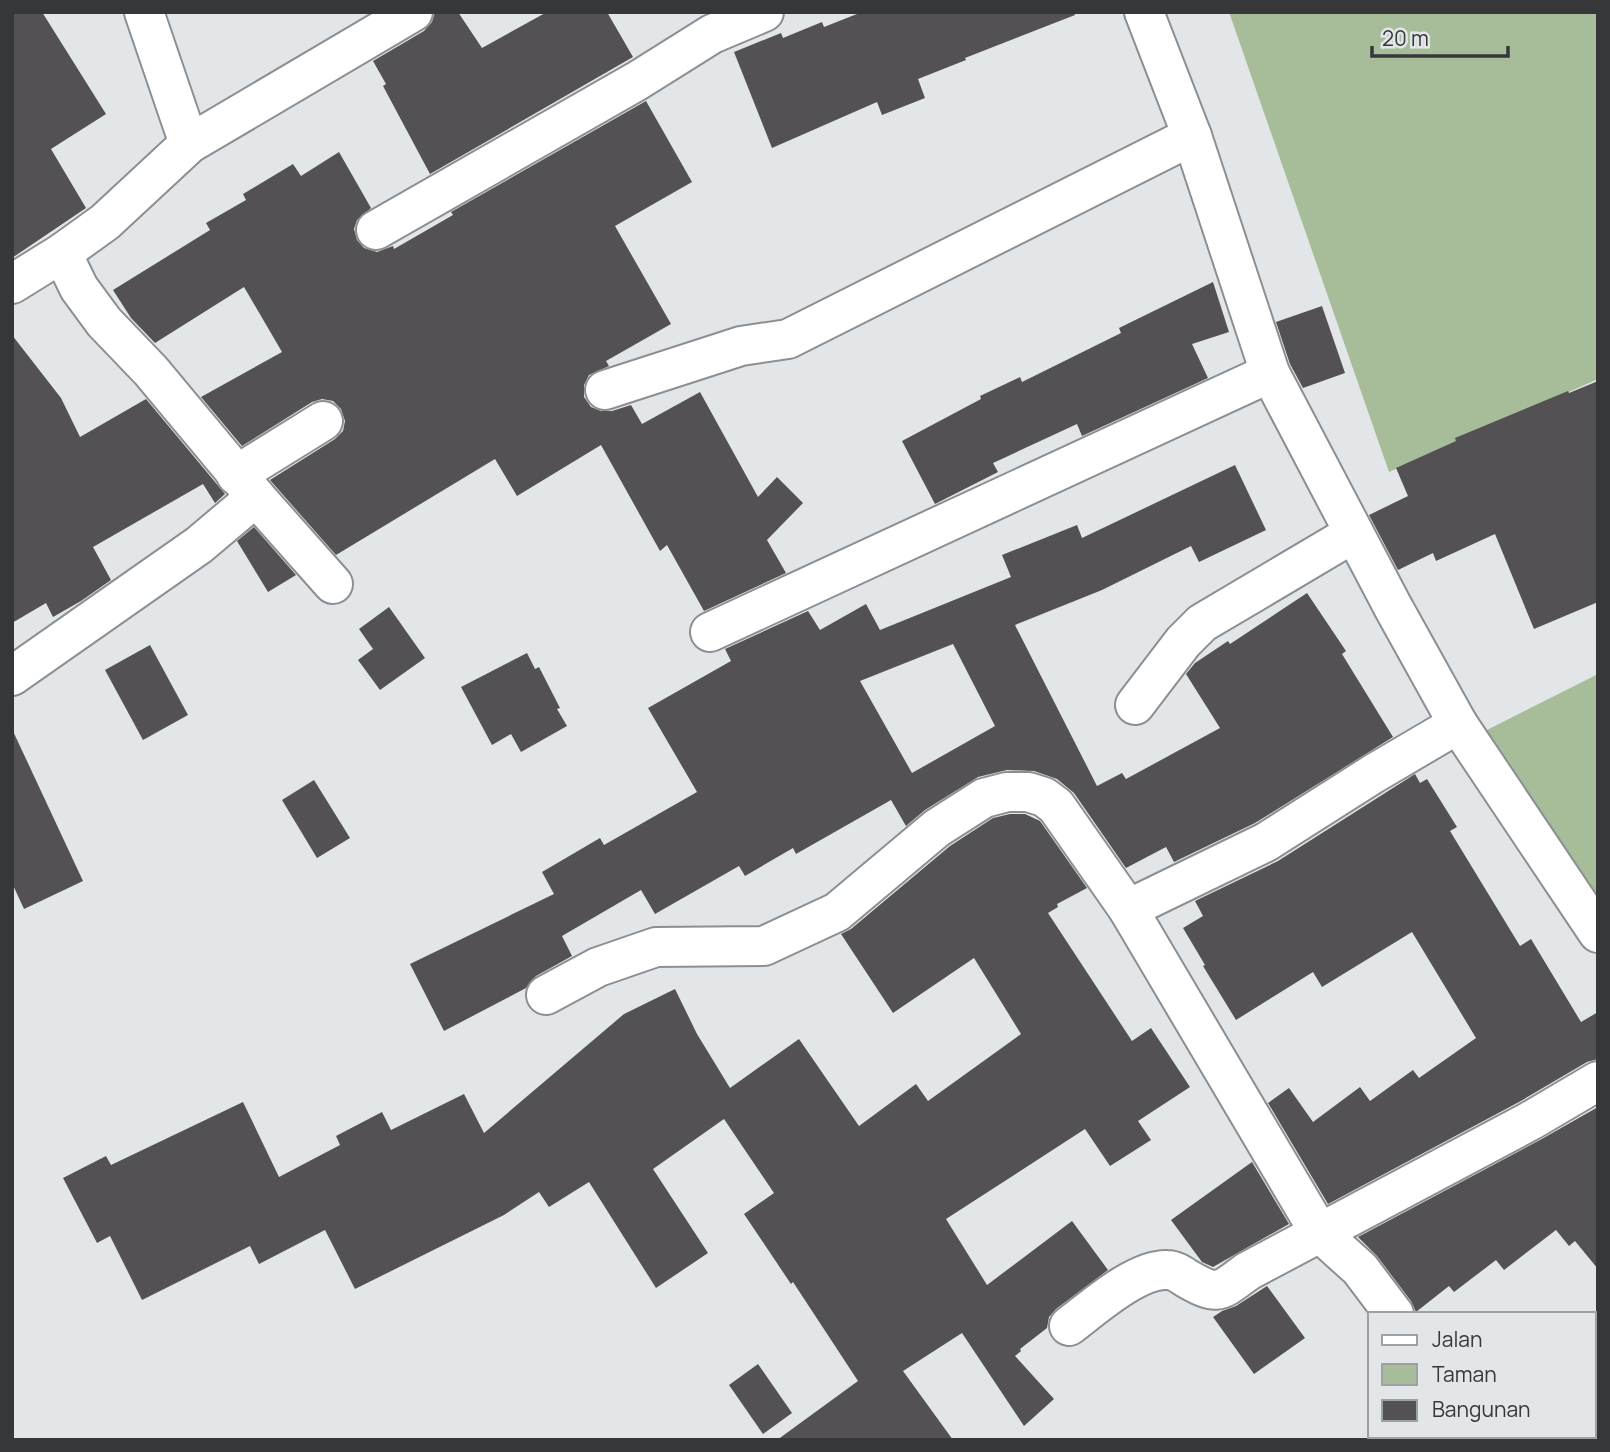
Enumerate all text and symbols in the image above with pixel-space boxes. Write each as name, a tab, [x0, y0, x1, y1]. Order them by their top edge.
scale bar	[1372, 14, 1508, 58]
text: 20 m	[1382, 24, 1429, 52]
legend	[1368, 1312, 1596, 1438]
text: Jalan	[1432, 1325, 1482, 1353]
text: Taman	[1432, 1360, 1497, 1388]
text: Bangunan	[1432, 1395, 1531, 1423]

